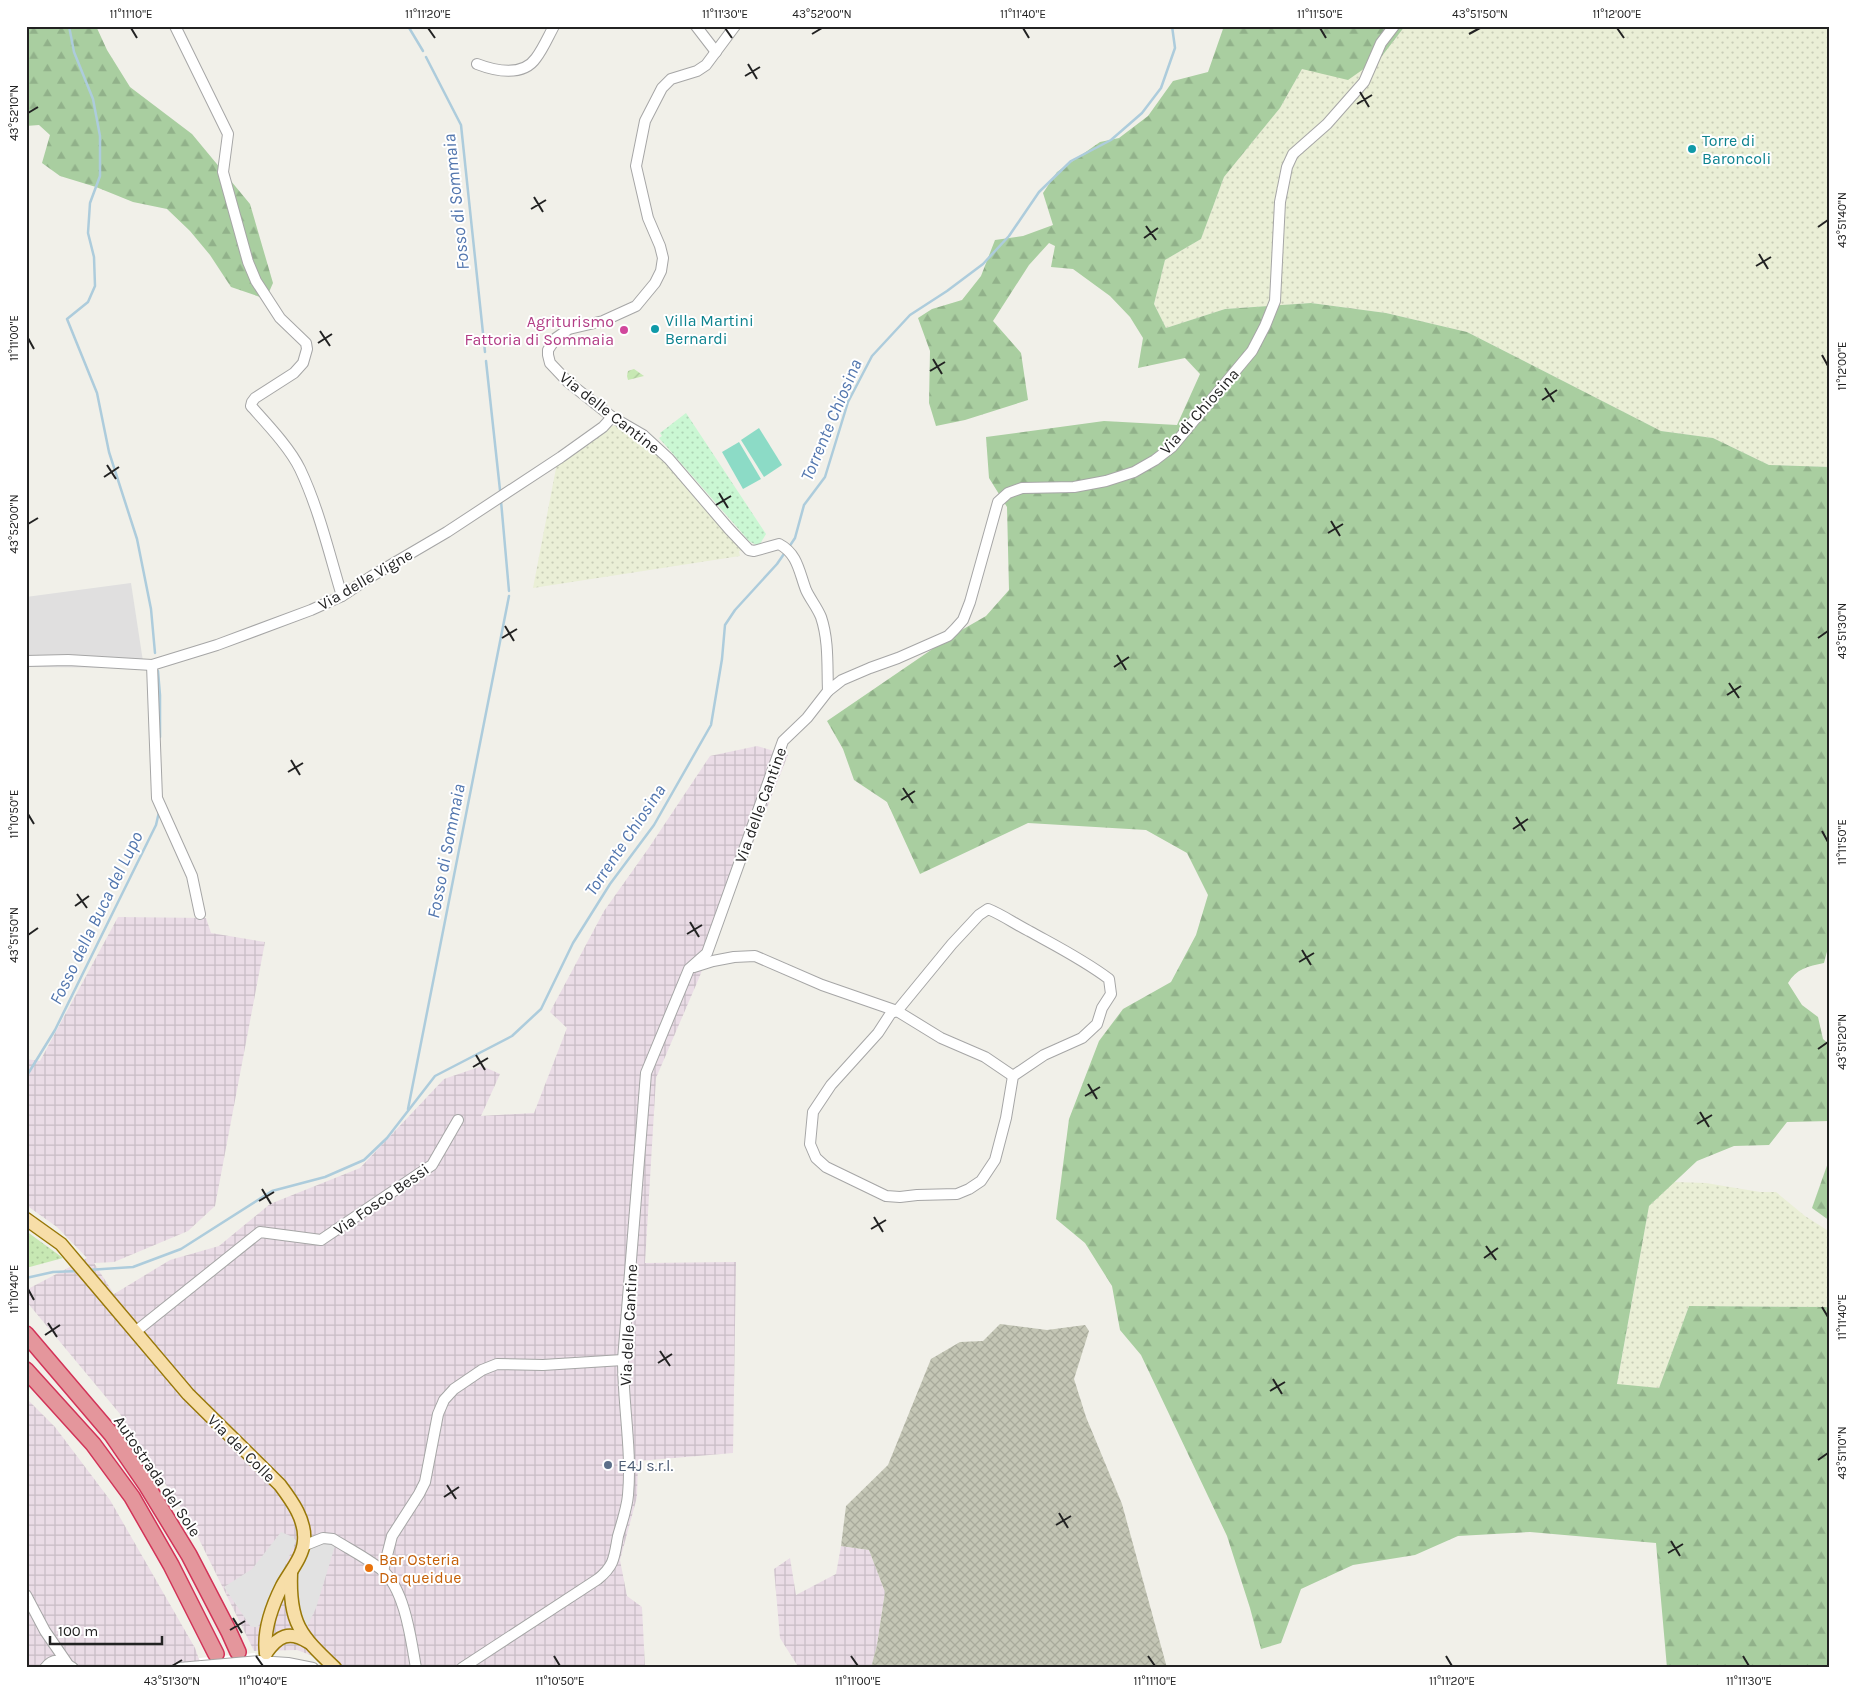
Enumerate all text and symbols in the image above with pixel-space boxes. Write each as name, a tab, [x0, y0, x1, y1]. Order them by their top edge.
text: 11°11'10"E	[109, 7, 153, 21]
text: 11°11'20"E	[405, 7, 451, 21]
text: 11°11'30"E	[702, 7, 748, 21]
text: 43°52'00"N	[792, 7, 852, 21]
text: 11°11'40"E	[1000, 7, 1046, 21]
text: 11°11'50"E	[1297, 7, 1343, 21]
text: 43°51'50"N	[1452, 7, 1508, 21]
text: 11°12'00"E	[1592, 7, 1642, 21]
text: 43°52'10"N	[7, 85, 21, 141]
place label: Torre di Baroncoli	[1702, 131, 1771, 168]
water label: Fosso di Sommaia	[438, 133, 474, 271]
marker: Torre di Baroncoli	[1686, 143, 1698, 155]
text: 43°51'40"N	[1835, 192, 1849, 248]
place label: Villa Martini Bernardi	[665, 311, 754, 348]
place label: Agriturismo Fattoria di Sommaia	[464, 312, 614, 349]
text: 11°11'00"E	[7, 315, 21, 361]
marker: Villa Martini Bernardi	[649, 323, 661, 335]
marker: Agriturismo Fattoria di Sommaia	[618, 324, 630, 336]
text: 11°12'00"E	[1835, 341, 1849, 391]
water label: Torrente Chiosina	[795, 356, 867, 484]
street label: Via di Chiosina	[1156, 364, 1243, 458]
street label: Via delle Cantine	[556, 367, 664, 457]
text: 43°52'00"N	[7, 494, 21, 554]
street label: Via delle Vigne	[315, 545, 416, 614]
text: 43°51'30"N	[1835, 603, 1849, 659]
street label: Via delle Cantine	[731, 745, 790, 866]
water label: Torrente Chiosina	[580, 780, 670, 900]
water label: Fosso di Sommaia	[422, 782, 470, 920]
text: 11°10'50"E	[7, 789, 21, 839]
text: 11°11'50"E	[1835, 819, 1849, 865]
water label: Fosso della Buca del Lupo	[44, 828, 148, 1008]
text: 43°51'50"N	[7, 907, 21, 963]
text: 43°51'20"N	[1835, 1014, 1849, 1070]
street label: Via Fosco Bessi	[330, 1160, 433, 1239]
street label: Via delle Cantine	[616, 1264, 641, 1386]
text: 11°10'40"E	[7, 1265, 21, 1313]
text: 11°11'40"E	[1835, 1294, 1849, 1340]
street label: Via del Colle	[204, 1410, 280, 1486]
street label: Autostrada del Sole	[110, 1412, 205, 1540]
text: 43°51'10"N	[1835, 1426, 1849, 1480]
place label: E4J s.r.l.	[618, 1456, 674, 1475]
marker: E4J s.r.l.	[602, 1459, 614, 1471]
place label: Bar Osteria Da queidue	[379, 1550, 462, 1587]
marker: Bar Osteria Da queidue	[363, 1562, 375, 1574]
scale bar	[50, 1614, 162, 1646]
text: 100 m	[58, 1622, 98, 1640]
text: 43°51'30"N	[144, 1674, 200, 1688]
text: 11°10'40"E	[239, 1674, 287, 1688]
text: 11°10'50"E	[535, 1674, 585, 1688]
text: 11°11'00"E	[835, 1674, 881, 1688]
text: 11°11'10"E	[1133, 1674, 1177, 1688]
text: 11°11'20"E	[1429, 1674, 1475, 1688]
text: 11°11'30"E	[1726, 1674, 1772, 1688]

